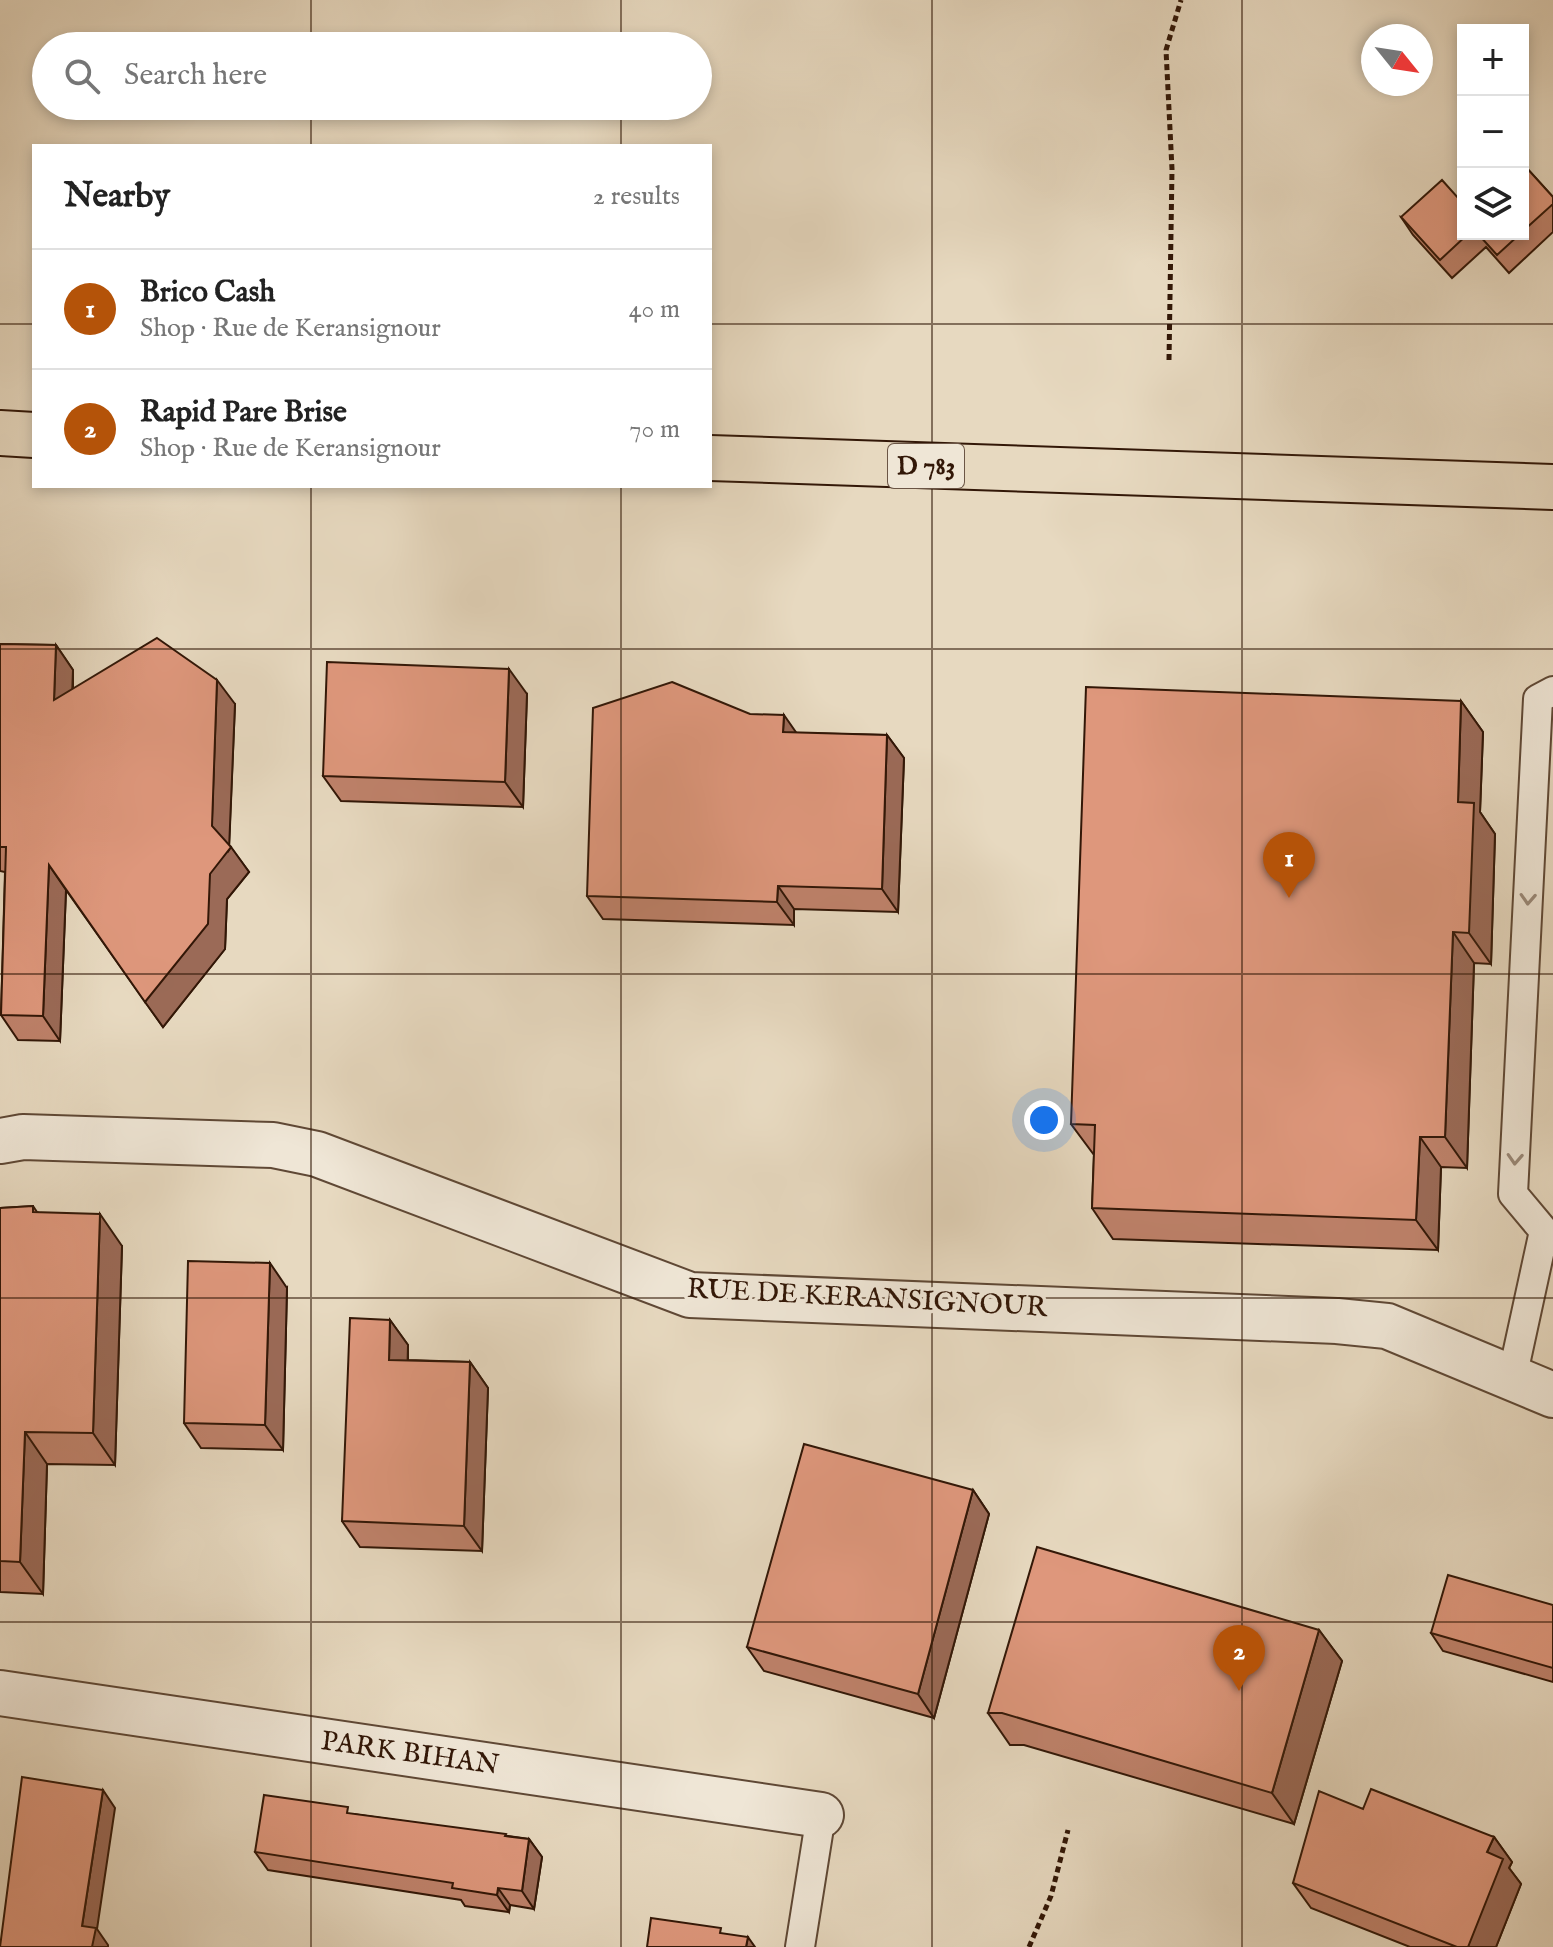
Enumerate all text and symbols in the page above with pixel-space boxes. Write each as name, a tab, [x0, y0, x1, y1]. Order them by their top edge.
north arrow	[1361, 24, 1433, 96]
map controls	[1457, 24, 1529, 240]
button: +	[1457, 24, 1529, 96]
search box	[32, 32, 712, 120]
icon: search	[60, 54, 104, 98]
text: Search here	[124, 57, 267, 95]
button: −	[1457, 96, 1529, 168]
button: layers	[1457, 168, 1529, 240]
text: Nearby	[64, 175, 170, 218]
text: 2 results	[593, 180, 680, 213]
text: Brico Cash	[140, 274, 275, 312]
text: 1	[85, 293, 95, 326]
text: 40 m	[629, 293, 680, 326]
text: Shop · Rue de Keransignour	[140, 312, 441, 345]
text: Rapid Pare Brise	[140, 394, 347, 432]
text: 2	[84, 413, 96, 446]
text: 70 m	[629, 413, 680, 446]
text: Shop · Rue de Keransignour	[140, 432, 441, 465]
road number: D 783	[888, 444, 964, 488]
pin: 1	[1263, 832, 1315, 898]
one-way arrow	[1519, 893, 1536, 906]
your location	[1024, 1100, 1064, 1140]
one-way arrow	[1506, 1153, 1523, 1166]
street label: RUE DE KERANSIGNOUR	[686, 1272, 1049, 1326]
pin: 2	[1213, 1625, 1265, 1691]
street label: PARK BIHAN	[319, 1724, 501, 1784]

